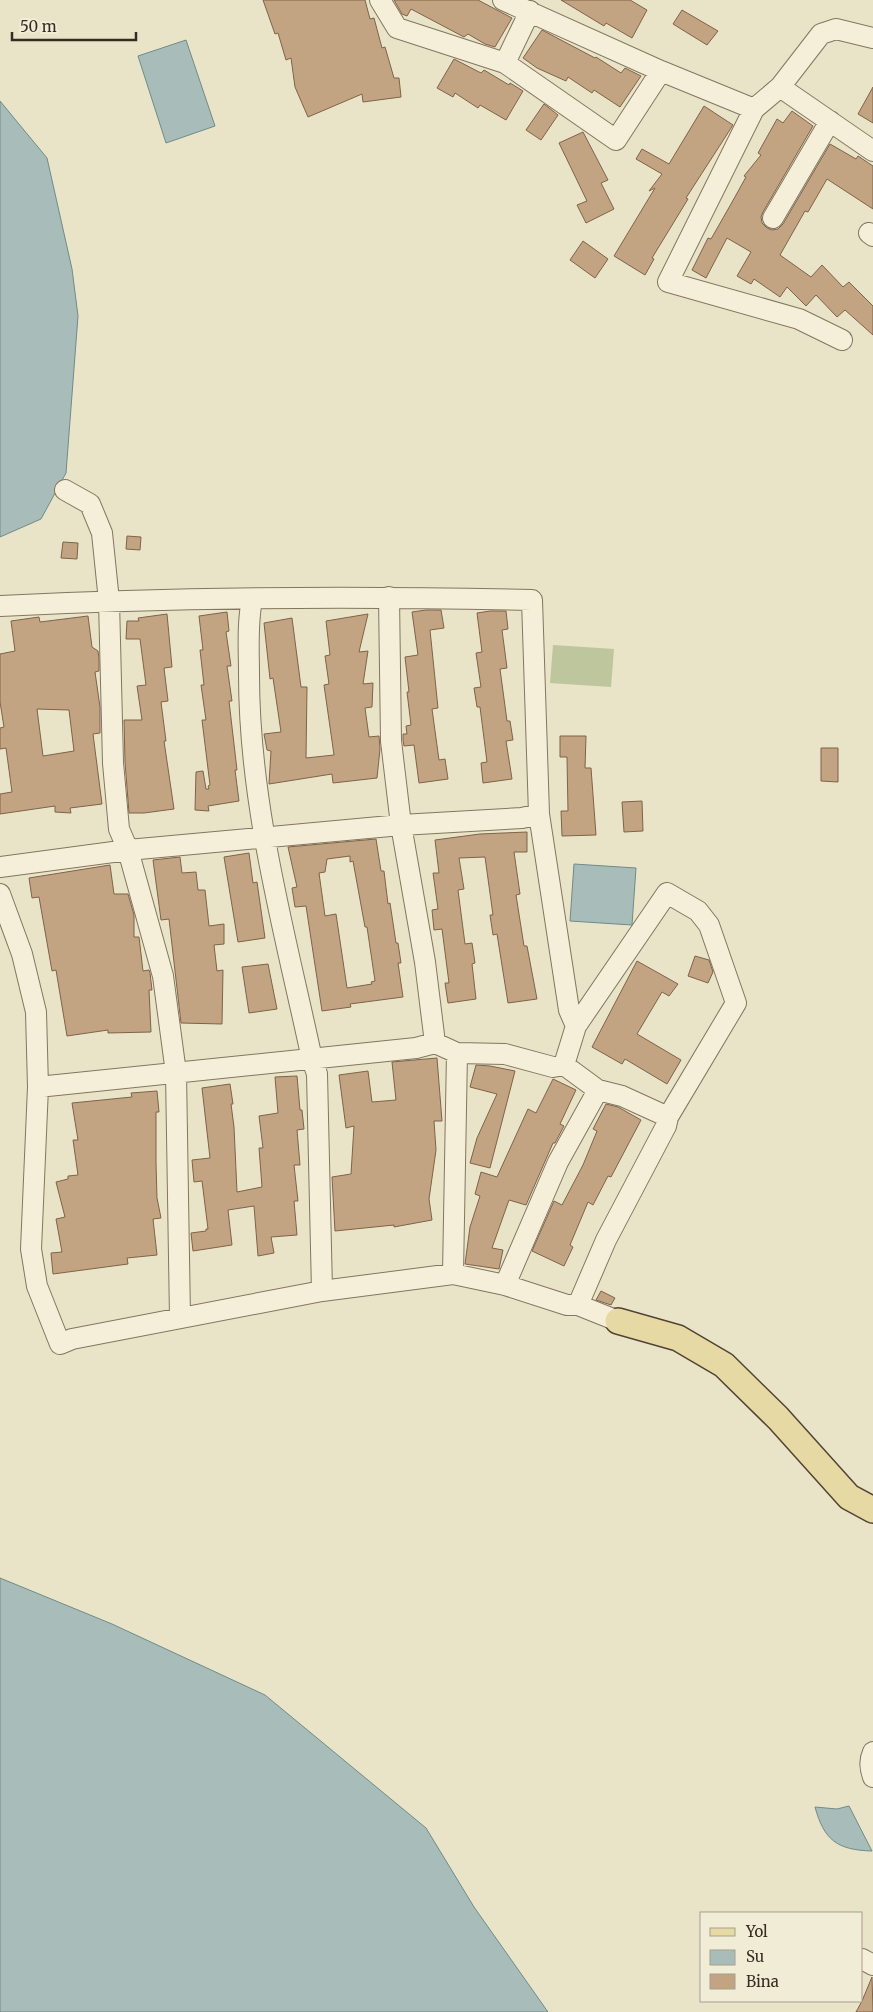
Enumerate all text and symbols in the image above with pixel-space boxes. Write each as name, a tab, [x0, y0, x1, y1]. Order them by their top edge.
scale bar	[12, 10, 136, 42]
text: 50 m	[20, 17, 57, 36]
legend	[700, 1912, 863, 2002]
text: Yol	[745, 1922, 768, 1941]
text: Su	[746, 1947, 764, 1966]
text: Bina	[746, 1972, 779, 1991]

